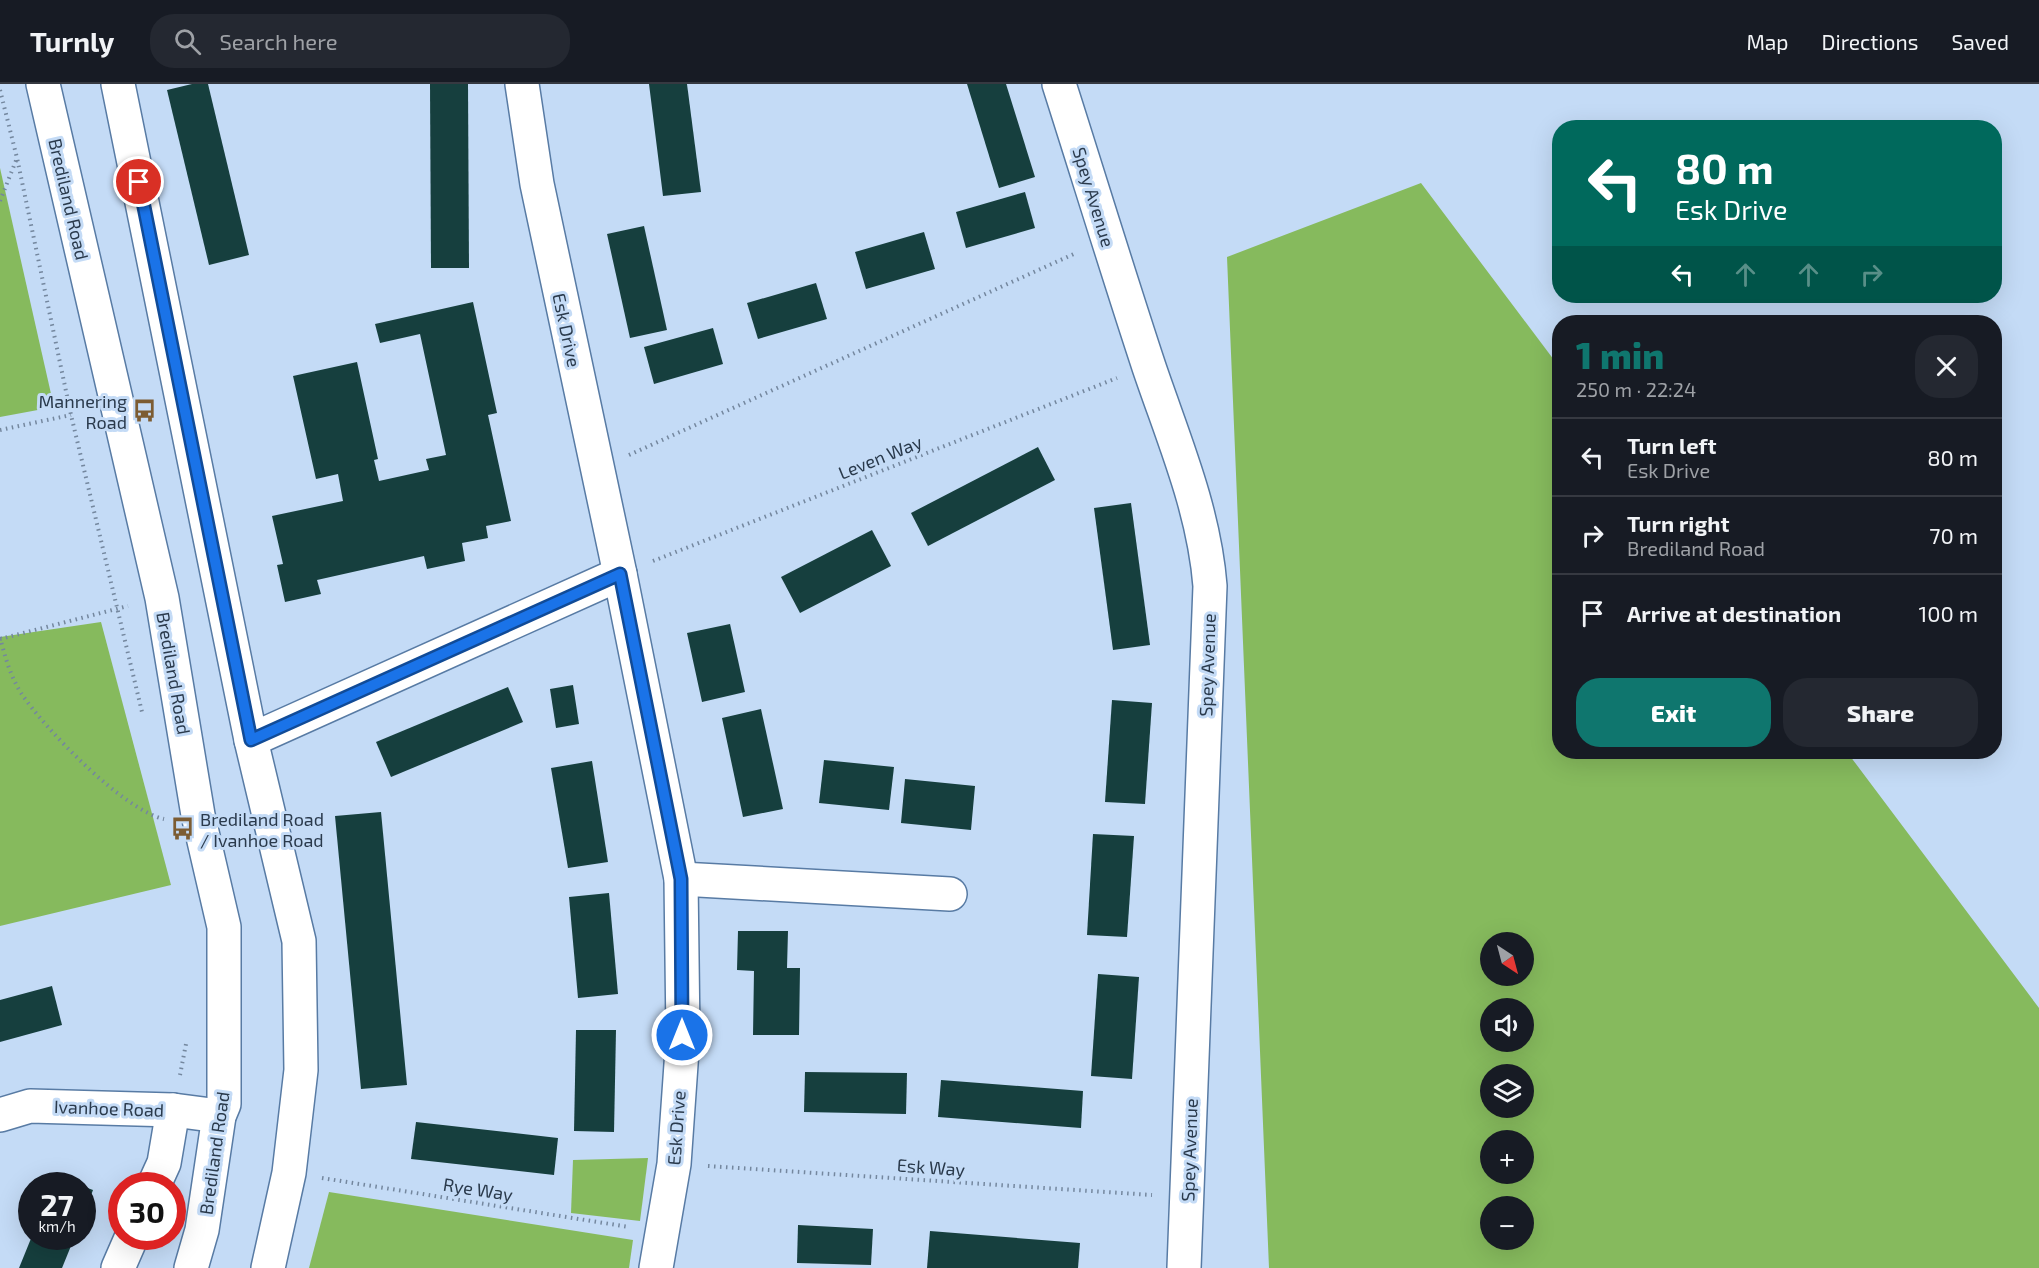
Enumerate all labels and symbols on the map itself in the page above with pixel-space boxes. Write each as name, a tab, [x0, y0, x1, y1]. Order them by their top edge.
street label: Brediland Road	[44, 136, 94, 262]
street label: Spey Avenue	[1068, 144, 1120, 250]
pin	[113, 156, 164, 207]
street label: Esk Drive	[548, 291, 586, 369]
place label: Mannering Road	[39, 390, 127, 433]
bus stop icon: Mannering Road	[132, 398, 158, 424]
street label: Leven Way	[835, 430, 926, 484]
street label: Brediland Road	[152, 610, 196, 736]
street label: Spey Avenue	[1194, 613, 1220, 717]
place label: Brediland Road / Ivanhoe Road	[200, 808, 324, 851]
bus stop icon: Brediland Road / Ivanhoe Road	[169, 816, 195, 842]
north arrow	[1480, 932, 1534, 986]
position arrow	[650, 1003, 714, 1067]
street label: Brediland Road	[194, 1090, 234, 1216]
street label: Esk Drive	[662, 1090, 690, 1166]
street label: Ivanhoe Road	[53, 1095, 165, 1121]
street label: Spey Avenue	[1176, 1098, 1202, 1202]
street label: Esk Way	[896, 1154, 966, 1180]
speed limit sign: 30	[108, 1172, 186, 1250]
street label: Rye Way	[442, 1173, 515, 1205]

